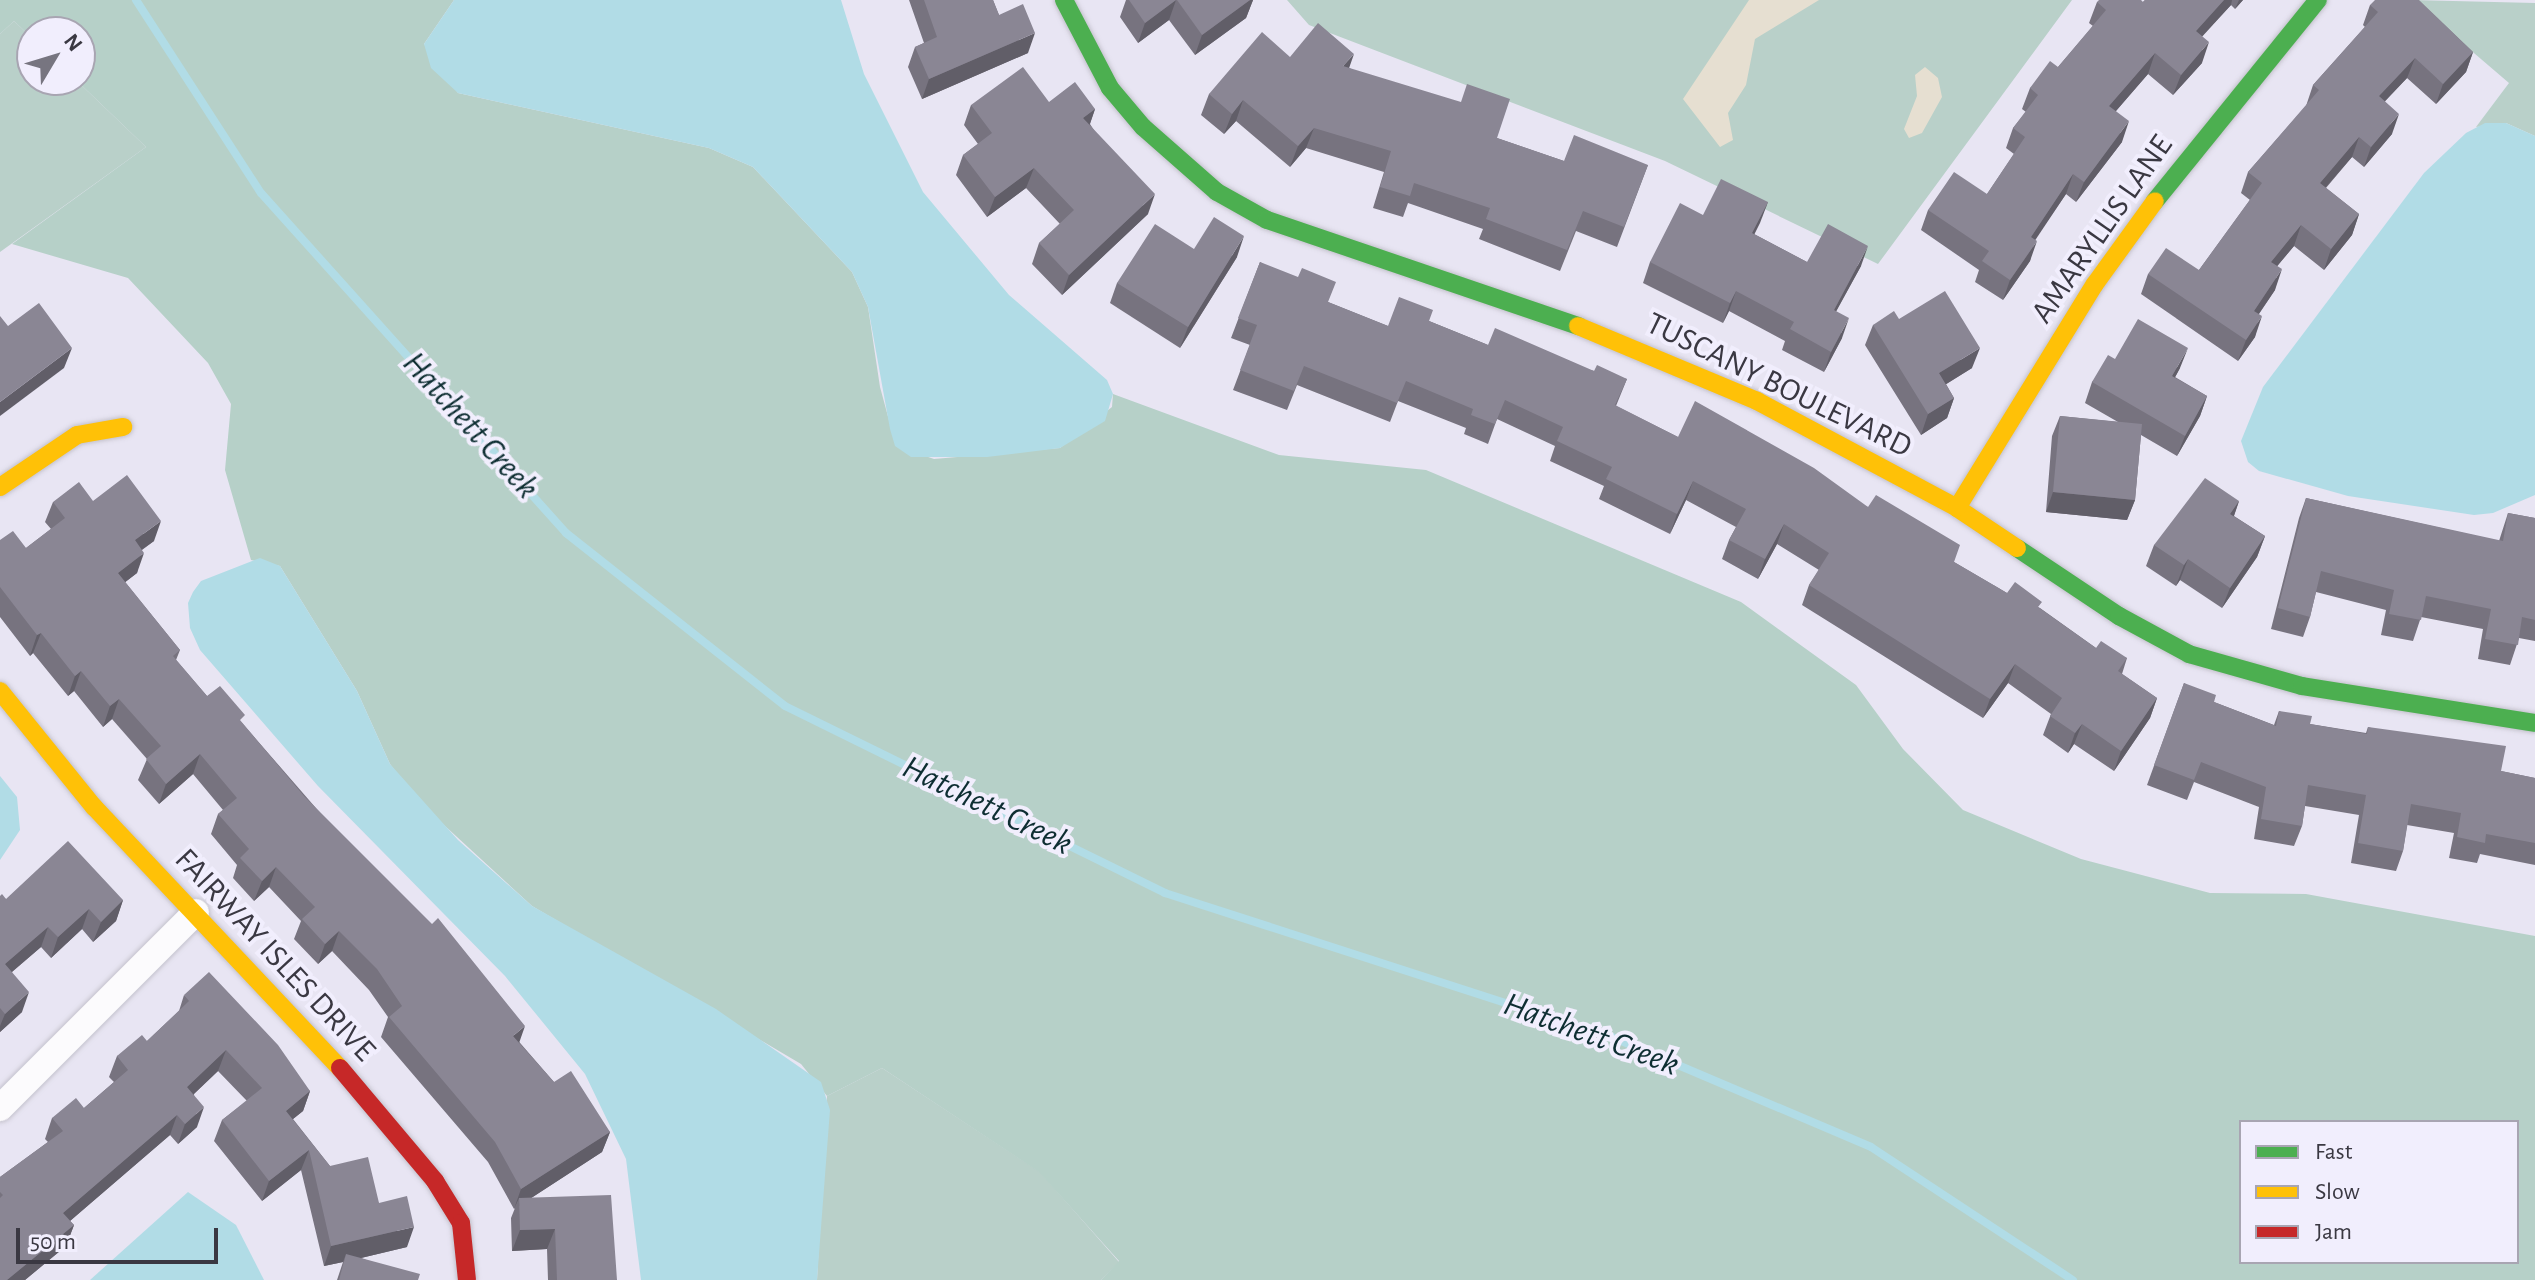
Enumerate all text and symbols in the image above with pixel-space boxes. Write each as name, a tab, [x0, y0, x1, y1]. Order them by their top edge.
north arrow	[16, 16, 96, 96]
text: N	[60, 30, 87, 55]
street label: AMARYLLIS LANE	[2023, 128, 2181, 330]
street label: TUSCANY BOULEVARD	[1640, 304, 1918, 466]
water label: Hatchett Creek	[393, 344, 547, 508]
water label: Hatchett Creek	[895, 747, 1079, 865]
street label: FAIRWAY ISLES DRIVE	[167, 841, 383, 1069]
water label: Hatchett Creek	[1498, 984, 1684, 1086]
legend	[2239, 1120, 2519, 1264]
text: Fast	[2315, 1140, 2352, 1164]
text: Slow	[2315, 1180, 2360, 1204]
scale bar	[20, 1212, 222, 1262]
text: Jam	[2315, 1220, 2352, 1244]
text: 50 m	[30, 1230, 76, 1254]

